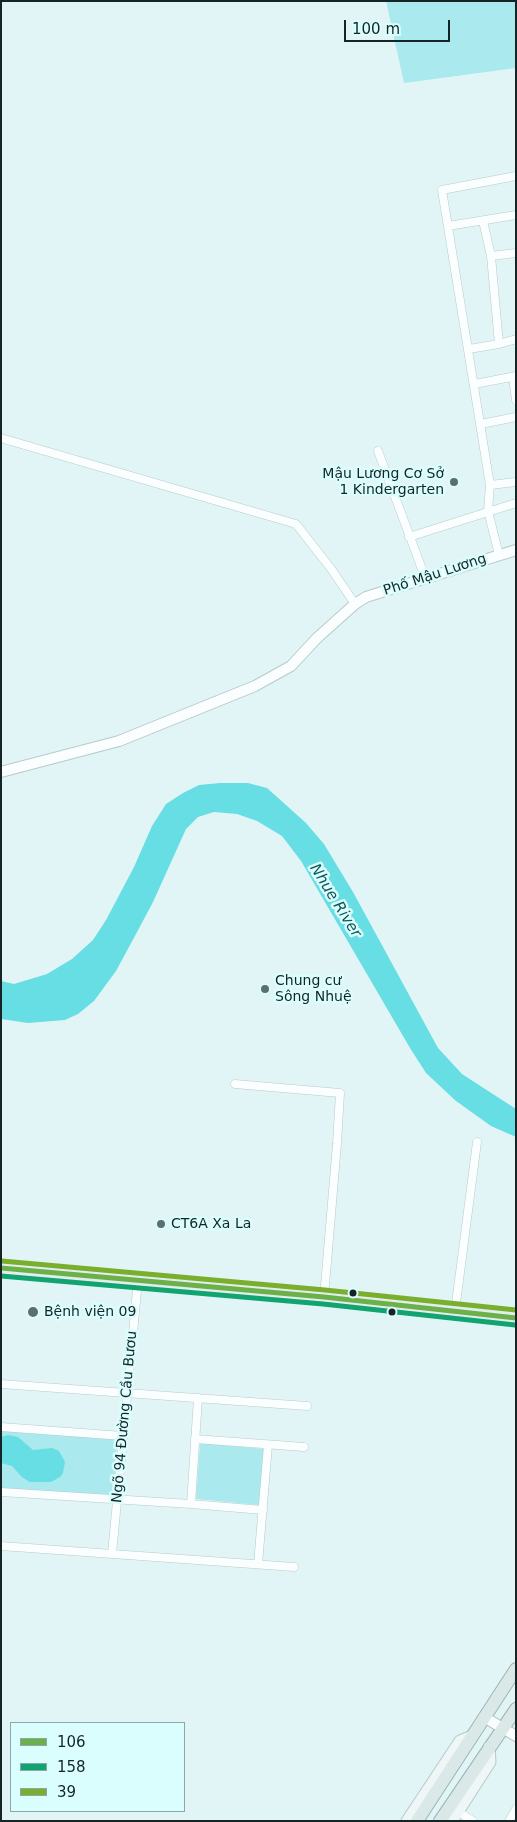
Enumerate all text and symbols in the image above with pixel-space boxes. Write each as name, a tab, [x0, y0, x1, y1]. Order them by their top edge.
scale bar	[347, 10, 453, 42]
text: 100 m	[352, 20, 400, 38]
place label: Mậu Lương Cơ Sở 1 Kindergarten	[322, 466, 444, 498]
marker: Mậu Lương Cơ Sở 1 Kindergarten	[448, 476, 460, 488]
street label: Phố Mậu Lương	[381, 550, 489, 600]
water label: Nhue River	[305, 861, 365, 941]
place label: Chung cư Sông Nhuệ	[275, 973, 351, 1006]
marker: Chung cư Sông Nhuệ	[259, 983, 271, 995]
place label: CT6A Xa La	[171, 1216, 251, 1232]
marker: CT6A Xa La	[155, 1218, 167, 1230]
unlabelled marker	[348, 1288, 358, 1298]
place label: Bệnh viện 09	[44, 1304, 136, 1320]
marker: Bệnh viện 09	[26, 1305, 40, 1319]
unlabelled marker	[387, 1307, 397, 1317]
street label: Ngõ 94 Đường Cầu Bươu	[109, 1330, 141, 1504]
legend	[10, 1722, 185, 1812]
text: 106	[57, 1733, 86, 1751]
text: 158	[57, 1758, 86, 1776]
text: 39	[57, 1783, 76, 1801]

